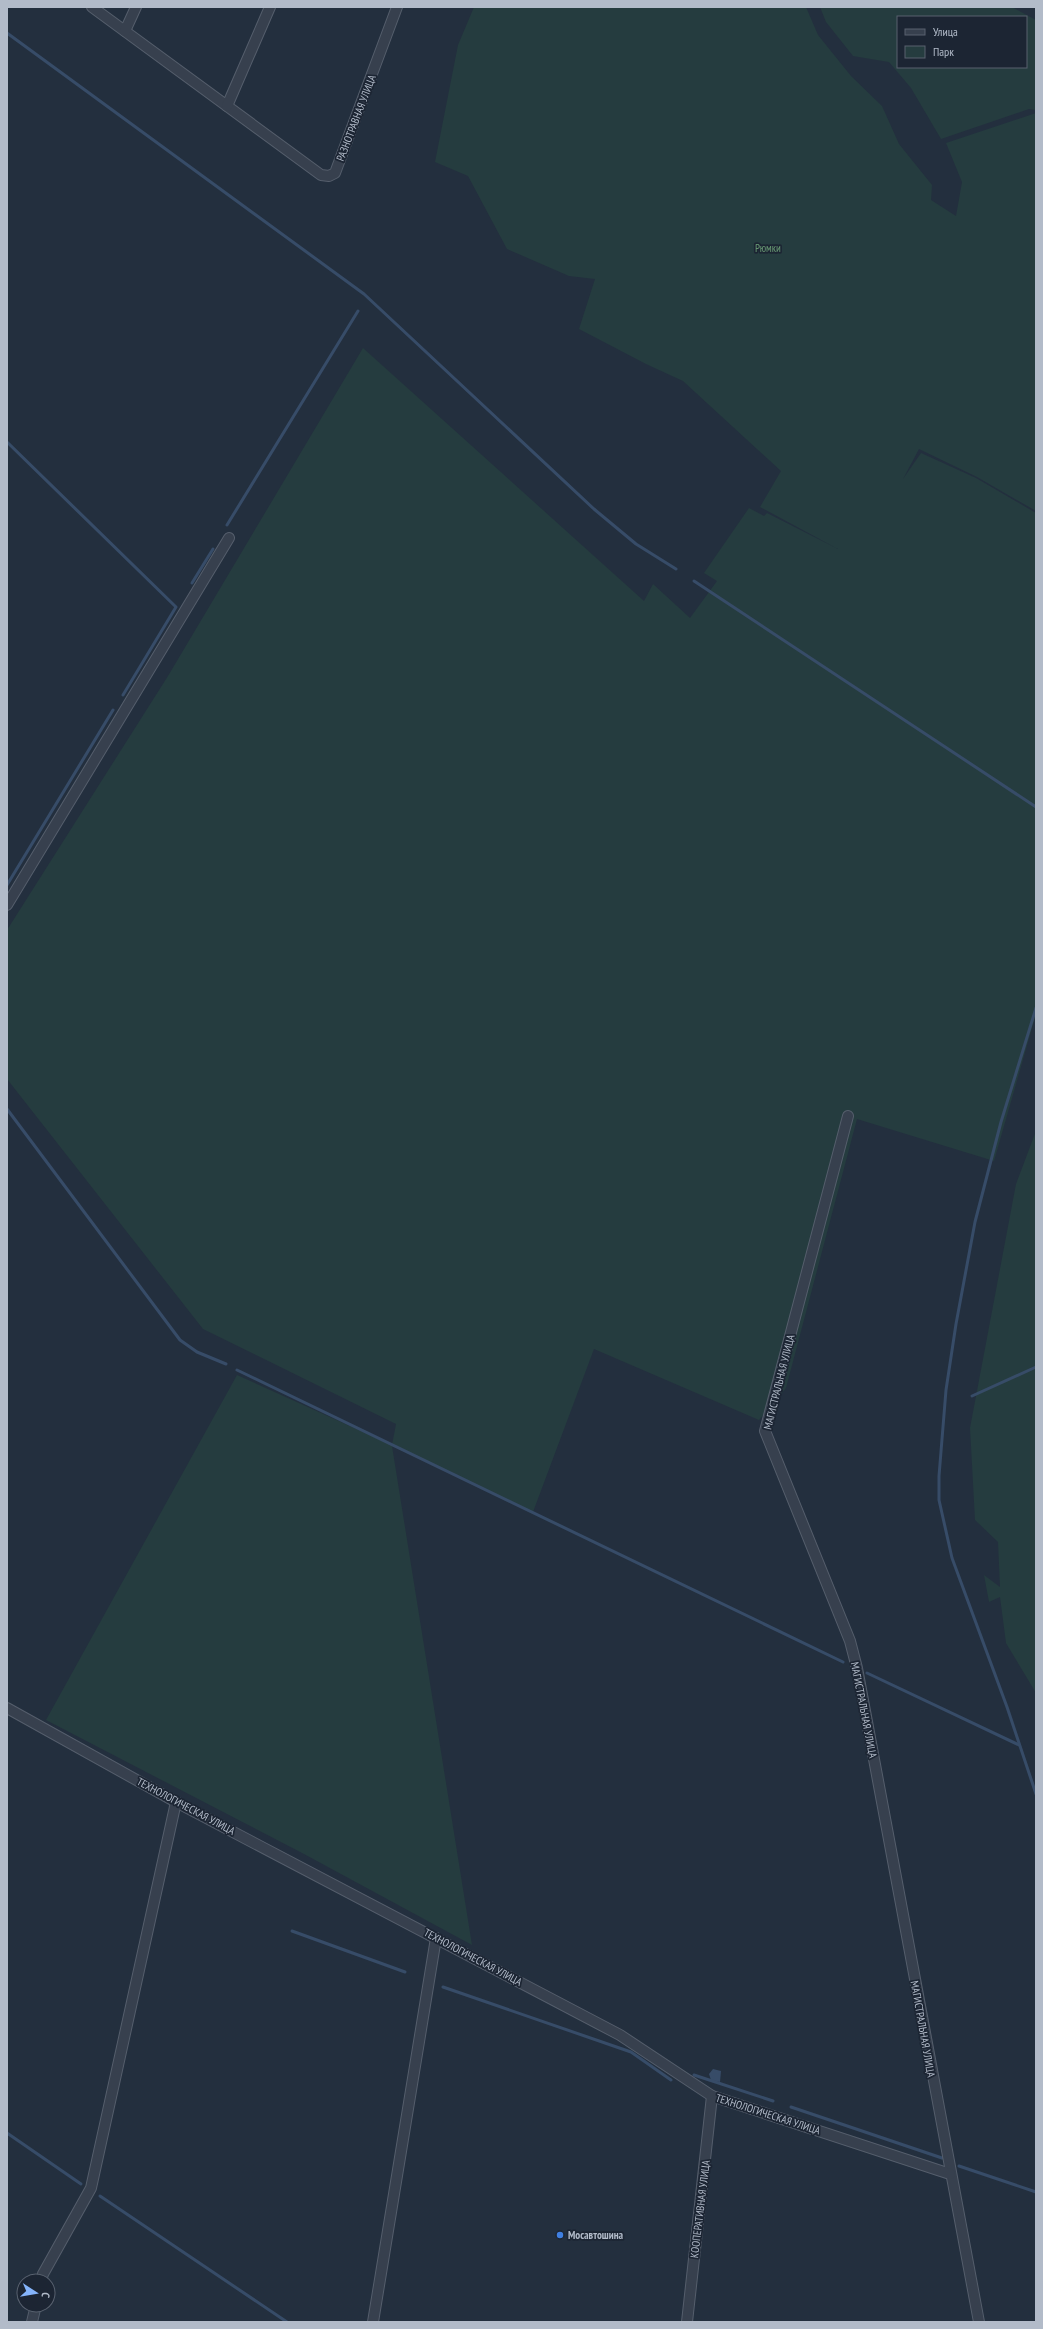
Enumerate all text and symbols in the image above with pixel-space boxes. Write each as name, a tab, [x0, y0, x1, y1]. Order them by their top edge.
legend	[897, 16, 1027, 68]
text: Улица	[933, 24, 958, 39]
text: Парк	[933, 44, 954, 59]
street label: РАЗНОТРАВНАЯ УЛИЦА	[333, 72, 379, 163]
park label: Рюмки	[755, 241, 781, 255]
street label: МАГИСТРАЛЬНАЯ УЛИЦА	[760, 1332, 798, 1431]
street label: МАГИСТРАЛЬНАЯ УЛИЦА	[848, 1661, 880, 1760]
street label: ТЕХНОЛОГИЧЕСКАЯ УЛИЦА	[135, 1774, 238, 1838]
street label: ТЕХНОЛОГИЧЕСКАЯ УЛИЦА	[422, 1925, 525, 1989]
street label: МАГИСТРАЛЬНАЯ УЛИЦА	[908, 1980, 939, 2079]
street label: ТЕХНОЛОГИЧЕСКАЯ УЛИЦА	[714, 2090, 823, 2138]
street label: КООПЕРАТИВНАЯ УЛИЦА	[687, 2158, 713, 2259]
place label: Мосавтошина	[568, 2228, 624, 2242]
marker: Мосавтошина	[555, 2230, 565, 2240]
north arrow	[16, 2273, 56, 2313]
text: С	[38, 2291, 53, 2299]

